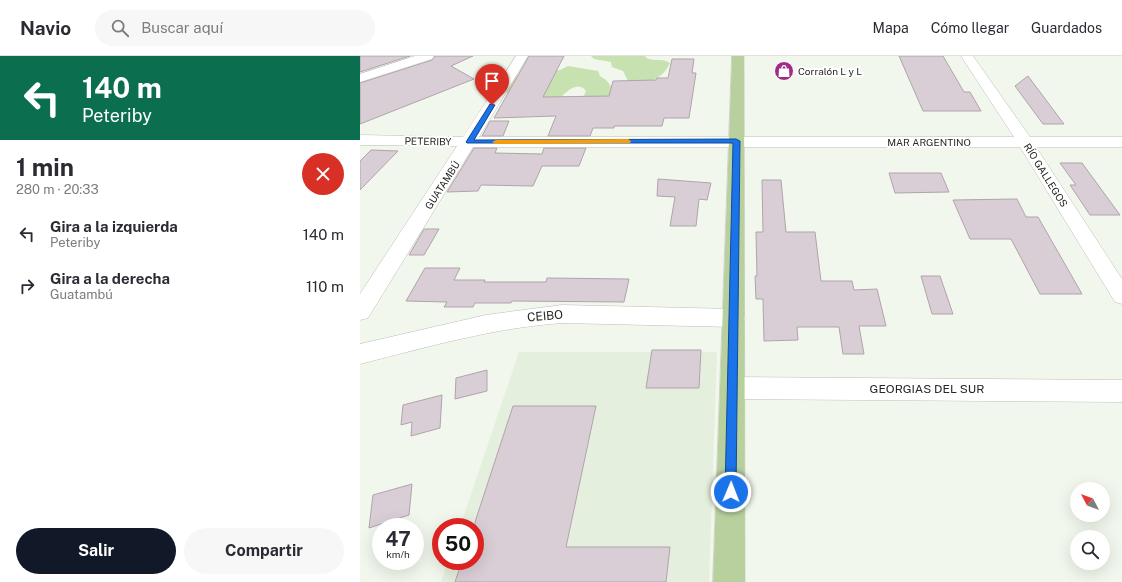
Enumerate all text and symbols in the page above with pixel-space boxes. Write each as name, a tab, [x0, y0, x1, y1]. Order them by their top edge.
search box	[95, 10, 375, 46]
text: Navio	[20, 17, 71, 39]
icon: search	[109, 17, 131, 39]
text: Buscar aquí	[141, 19, 223, 36]
text: Mapa	[873, 20, 909, 36]
text: Cómo llegar	[931, 20, 1009, 36]
text: Guardados	[1031, 20, 1102, 36]
shop icon: Corralón L y L	[773, 60, 795, 82]
pin	[475, 64, 509, 105]
place label: Corralón L y L	[798, 65, 862, 77]
icon: arrive	[481, 70, 503, 92]
text: 140 m	[82, 71, 162, 104]
icon: left	[16, 72, 68, 124]
text: Peteriby	[82, 105, 152, 126]
street label: PETERIBY	[404, 135, 452, 147]
street label: MAR ARGENTINO	[887, 136, 971, 148]
street label: RÍO GALLEGOS	[1022, 141, 1071, 209]
text: 1 min	[16, 153, 74, 181]
button: close	[302, 153, 344, 195]
street label: GUATAMBÚ	[422, 159, 462, 211]
text: 280 m · 20:33	[16, 182, 99, 197]
text: Gira a la izquierda	[50, 218, 178, 235]
icon: left	[16, 223, 38, 245]
text: 140 m	[303, 226, 344, 243]
text: Peteriby	[50, 235, 100, 250]
text: Gira a la derecha	[50, 270, 170, 287]
icon: right	[16, 275, 38, 297]
text: 110 m	[306, 278, 344, 295]
text: Guatambú	[50, 287, 113, 302]
street label: CEIBO	[526, 307, 564, 325]
street label: GEORGIAS DEL SUR	[870, 382, 984, 396]
position arrow	[710, 471, 752, 513]
north arrow	[1070, 482, 1110, 522]
map controls	[1070, 482, 1110, 570]
speed limit sign: 50	[432, 518, 484, 570]
text: 47	[385, 527, 411, 551]
button: Salir	[16, 528, 176, 574]
button: Compartir	[184, 528, 344, 574]
button: search	[1070, 530, 1110, 570]
text: km/h	[386, 548, 410, 560]

